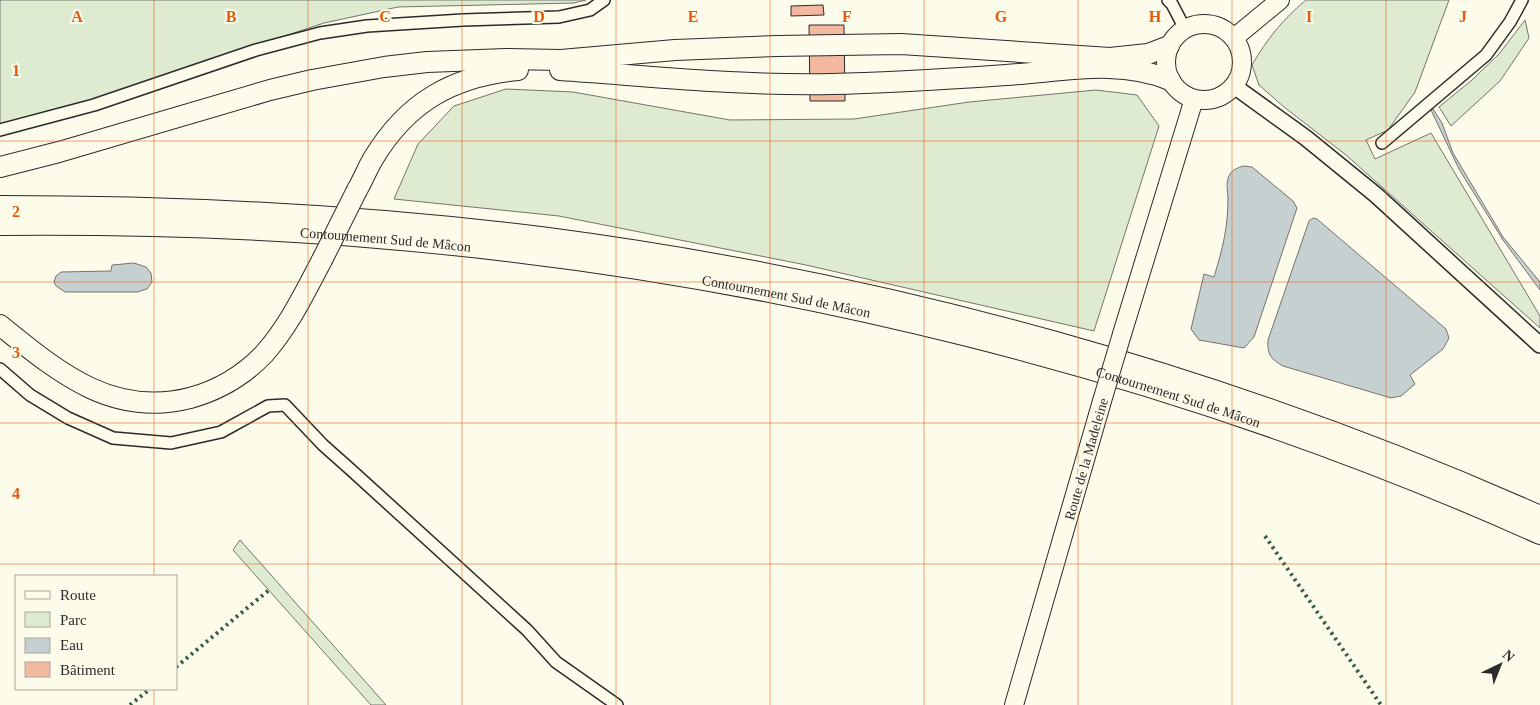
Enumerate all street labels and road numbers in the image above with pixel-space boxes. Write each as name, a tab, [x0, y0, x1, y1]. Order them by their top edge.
street label: Contournement Sud de Mâcon	[300, 225, 472, 255]
street label: Contournement Sud de Mâcon	[701, 273, 872, 321]
street label: Contournement Sud de Mâcon	[1094, 364, 1262, 431]
street label: Route de la Madeleine	[1062, 396, 1111, 522]

